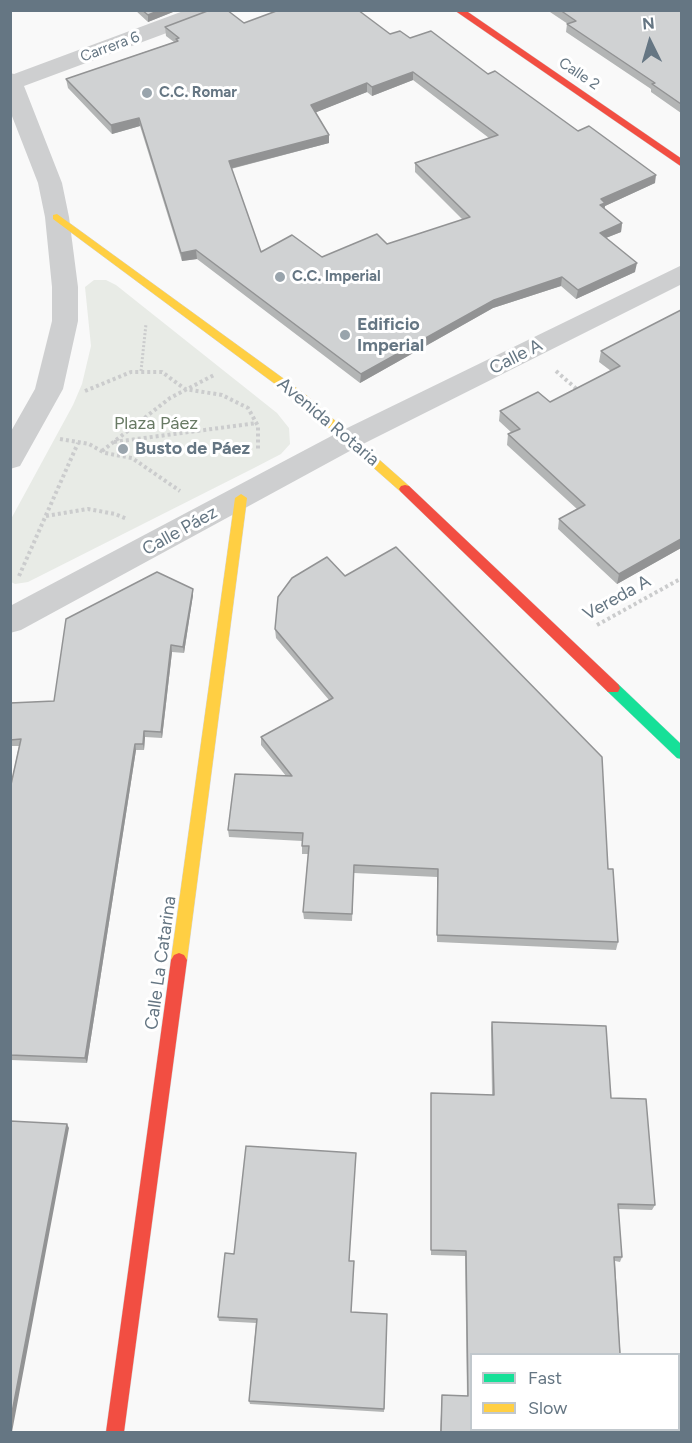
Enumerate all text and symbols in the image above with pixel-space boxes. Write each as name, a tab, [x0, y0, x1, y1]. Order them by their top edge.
north arrow	[620, 12, 680, 72]
text: N	[641, 14, 655, 34]
street label: Carrera 6	[78, 28, 142, 66]
street label: Calle 2	[555, 54, 603, 94]
place label: C.C. Romar	[159, 84, 237, 102]
marker: C.C. Romar	[140, 86, 154, 100]
place label: C.C. Imperial	[292, 268, 381, 286]
marker: C.C. Imperial	[273, 270, 287, 284]
place label: Edificio Imperial	[357, 314, 424, 356]
marker: Edificio Imperial	[338, 328, 352, 342]
street label: Calle A	[486, 335, 546, 379]
street label: Avenida Rotaria	[273, 373, 383, 471]
park label: Plaza Páez	[114, 413, 198, 435]
place label: Busto de Páez	[135, 438, 250, 460]
marker: Busto de Páez	[116, 442, 130, 456]
street label: Calle Páez	[139, 502, 221, 560]
street label: Vereda A	[579, 571, 655, 625]
street label: Calle La Catarina	[141, 895, 181, 1031]
legend	[470, 1353, 680, 1431]
text: Fast	[528, 1367, 562, 1389]
text: Slow	[528, 1397, 567, 1419]

